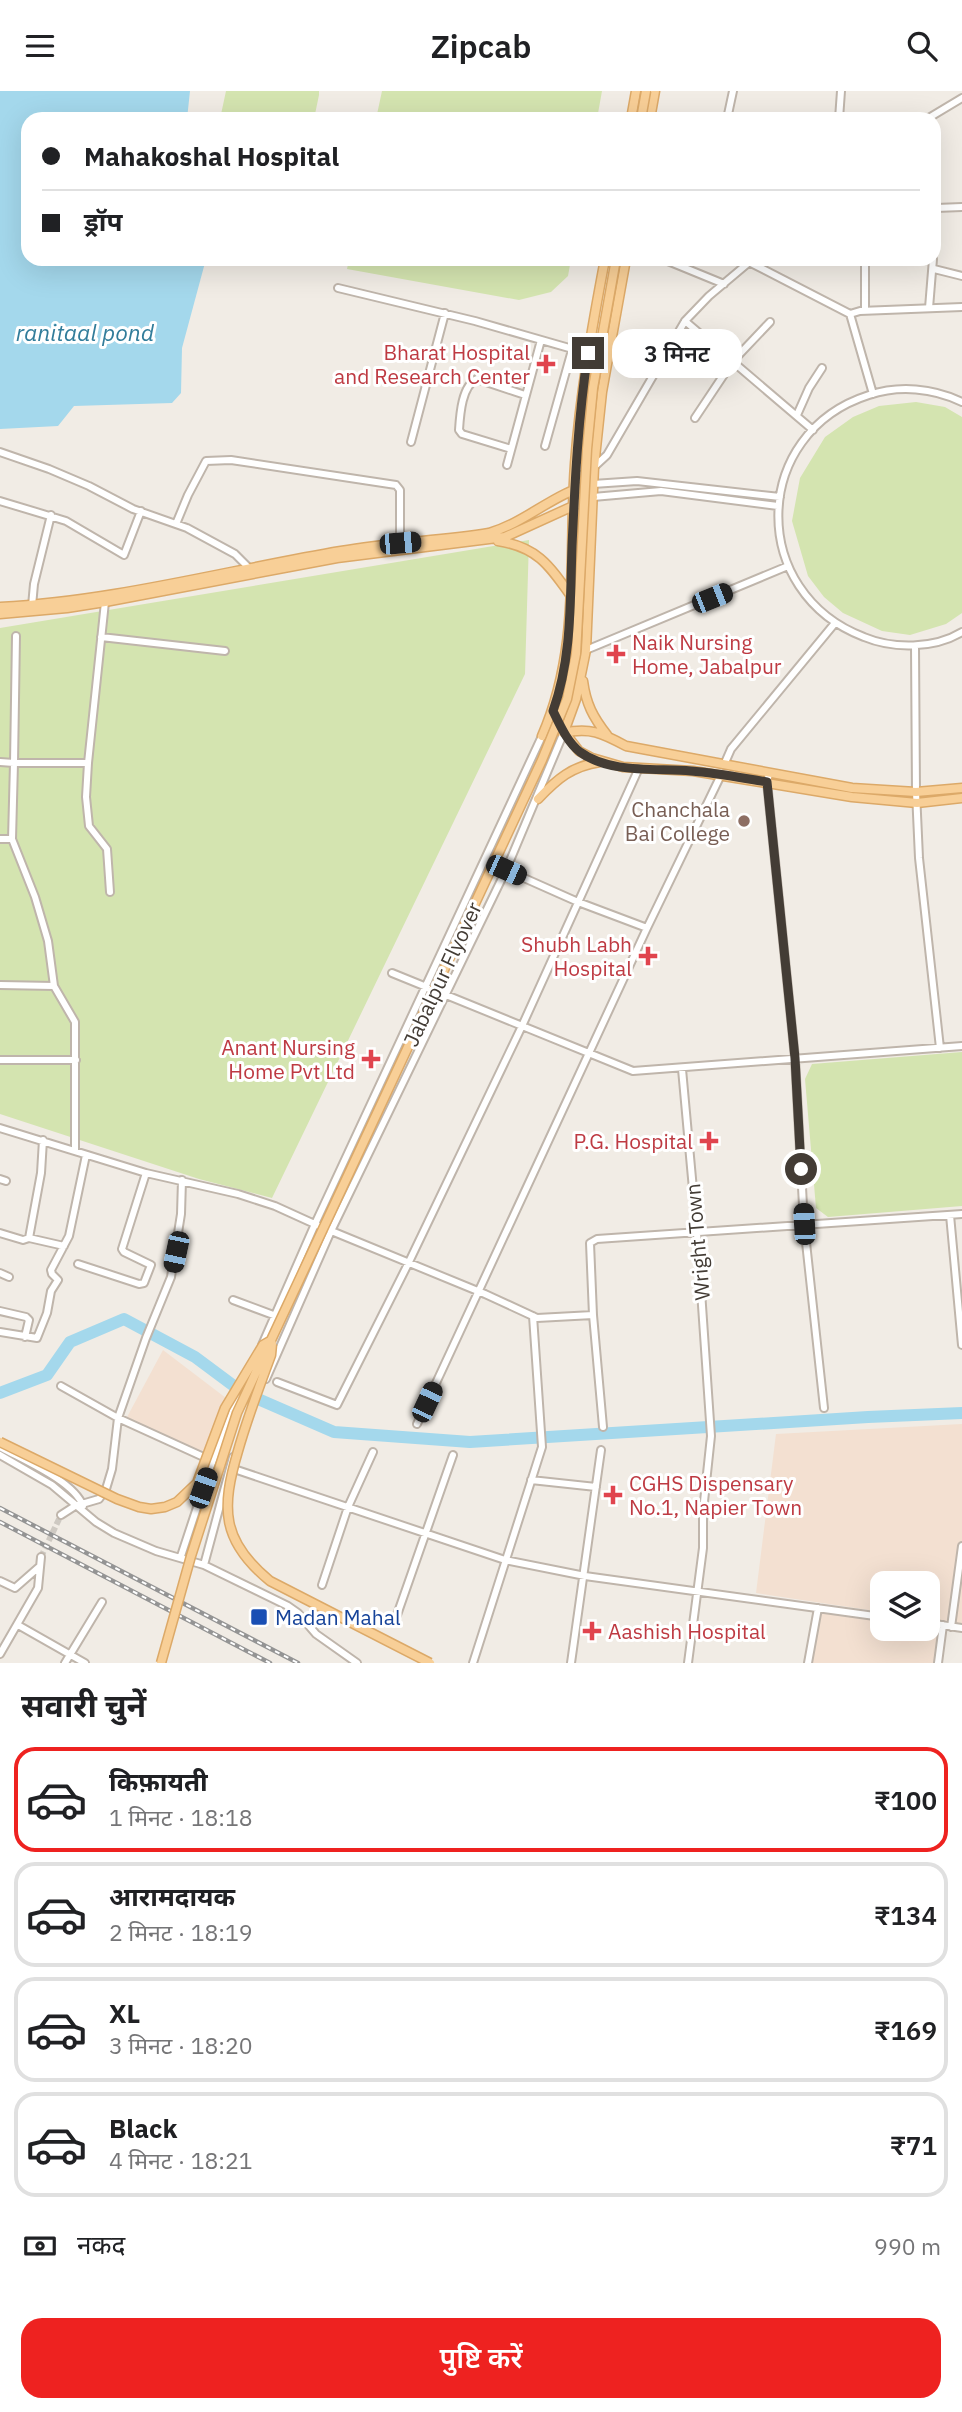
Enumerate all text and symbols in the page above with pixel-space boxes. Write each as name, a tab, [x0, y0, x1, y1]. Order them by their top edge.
text: Zipcab	[431, 25, 531, 67]
icon: menu	[21, 27, 59, 65]
icon: search	[903, 27, 941, 65]
text: Mahakoshal Hospital	[84, 139, 339, 173]
text: ड्रॉप	[84, 204, 122, 238]
water label: ranitaal pond	[16, 317, 155, 347]
callout: 3 मिनट	[612, 329, 742, 377]
route end	[572, 337, 604, 369]
place label: Bharat Hospital and Research Center	[334, 338, 530, 390]
text: 3 मिनट	[644, 338, 710, 368]
marker: Bharat Hospital and Research Center	[536, 354, 556, 374]
car	[379, 531, 422, 555]
car	[689, 580, 736, 616]
place label: Naik Nursing Home, Jabalpur	[632, 628, 782, 680]
marker: Naik Nursing Home, Jabalpur	[606, 644, 626, 664]
place label: Chanchala Bai College	[625, 795, 730, 847]
marker: Chanchala Bai College	[736, 813, 752, 829]
car	[483, 852, 530, 888]
street label: Jabalpur Flyover	[396, 897, 488, 1051]
place label: Shubh Labh Hospital	[521, 930, 632, 982]
marker: Shubh Labh Hospital	[638, 946, 658, 966]
place label: Anant Nursing Home Pvt Ltd	[221, 1033, 355, 1085]
marker: Anant Nursing Home Pvt Ltd	[361, 1049, 381, 1069]
place label: P.G. Hospital	[573, 1127, 693, 1155]
marker: P.G. Hospital	[699, 1131, 719, 1151]
route start	[785, 1153, 817, 1185]
street label: Wright Town	[678, 1182, 716, 1302]
car	[793, 1202, 816, 1246]
car	[162, 1229, 191, 1275]
car	[409, 1379, 446, 1425]
car	[187, 1465, 220, 1511]
place label: CGHS Dispensary No.1, Napier Town	[629, 1469, 802, 1521]
marker: CGHS Dispensary No.1, Napier Town	[603, 1485, 623, 1505]
map controls	[870, 1571, 940, 1641]
button: layers	[870, 1571, 940, 1641]
place label: Madan Mahal	[275, 1603, 401, 1631]
marker: Madan Mahal	[249, 1607, 269, 1627]
place label: Aashish Hospital	[608, 1617, 766, 1645]
marker: Aashish Hospital	[582, 1621, 602, 1641]
text: सवारी चुनें	[21, 1684, 146, 1726]
text: किफ़ायती	[109, 1764, 208, 1798]
icon: car	[25, 1768, 88, 1831]
text: ₹100	[874, 1783, 937, 1817]
text: 1 मिनट · 18:18	[109, 1802, 253, 1832]
text: आरामदायक	[109, 1879, 235, 1913]
icon: car	[25, 1883, 88, 1946]
text: ₹134	[874, 1898, 937, 1932]
text: 2 मिनट · 18:19	[109, 1917, 253, 1947]
text: XL	[109, 1996, 140, 2030]
icon: car	[25, 1998, 88, 2061]
text: ₹169	[874, 2013, 937, 2047]
text: 3 मिनट · 18:20	[109, 2030, 253, 2060]
text: Black	[109, 2111, 177, 2145]
icon: car	[25, 2113, 88, 2176]
text: ₹71	[890, 2128, 937, 2162]
text: 4 मिनट · 18:21	[109, 2145, 253, 2175]
icon: cash	[21, 2227, 59, 2265]
text: नकद	[77, 2227, 125, 2261]
text: 990 m	[874, 2231, 941, 2261]
button: पुष्टि करें	[21, 2318, 941, 2398]

